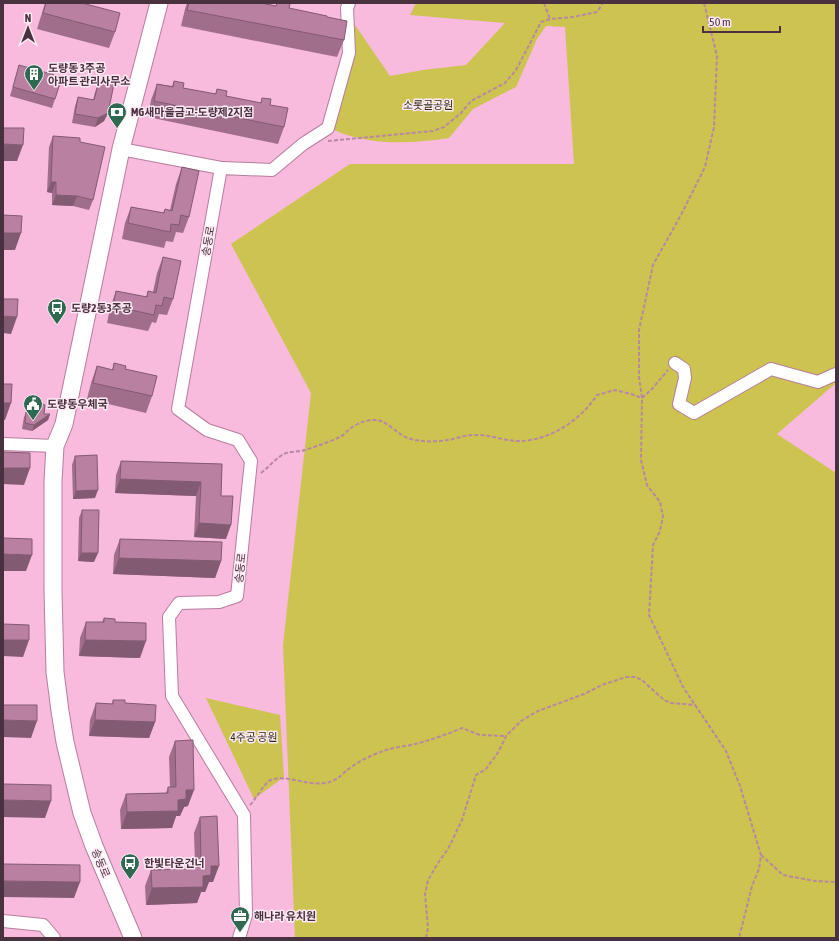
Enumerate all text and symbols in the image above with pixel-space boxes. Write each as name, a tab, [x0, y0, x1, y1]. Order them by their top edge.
north arrow	[8, 8, 48, 48]
scale bar	[703, 8, 780, 34]
text: N	[25, 12, 31, 24]
text: 50 m	[709, 15, 731, 29]
place label: 도량동 3주공 아파트 관리사무소	[48, 62, 130, 87]
building icon: 도량동 3주공 아파트 관리사무소	[23, 63, 45, 91]
park label: 소롯골공원	[403, 99, 453, 111]
bank icon: MG새마을금고-도량제2지점	[106, 101, 128, 129]
place label: MG새마을금고-도량제2지점	[131, 106, 253, 118]
street label: 송동로	[199, 225, 217, 257]
bus stop icon: 도량2동3주공	[46, 297, 68, 325]
place label: 도량2동3주공	[71, 302, 132, 314]
public building icon: 도량동우체국	[22, 393, 44, 421]
place label: 도량동우체국	[47, 398, 108, 410]
street label: 송동로	[232, 552, 248, 584]
park label: 4주공 공원	[230, 731, 278, 743]
street label: 송동로	[90, 847, 112, 879]
bus stop icon: 한빛타운건너	[119, 852, 141, 880]
place label: 한빛타운건너	[144, 857, 205, 869]
office icon: 해나라 유치원	[229, 905, 251, 933]
place label: 해나라 유치원	[254, 910, 316, 922]

